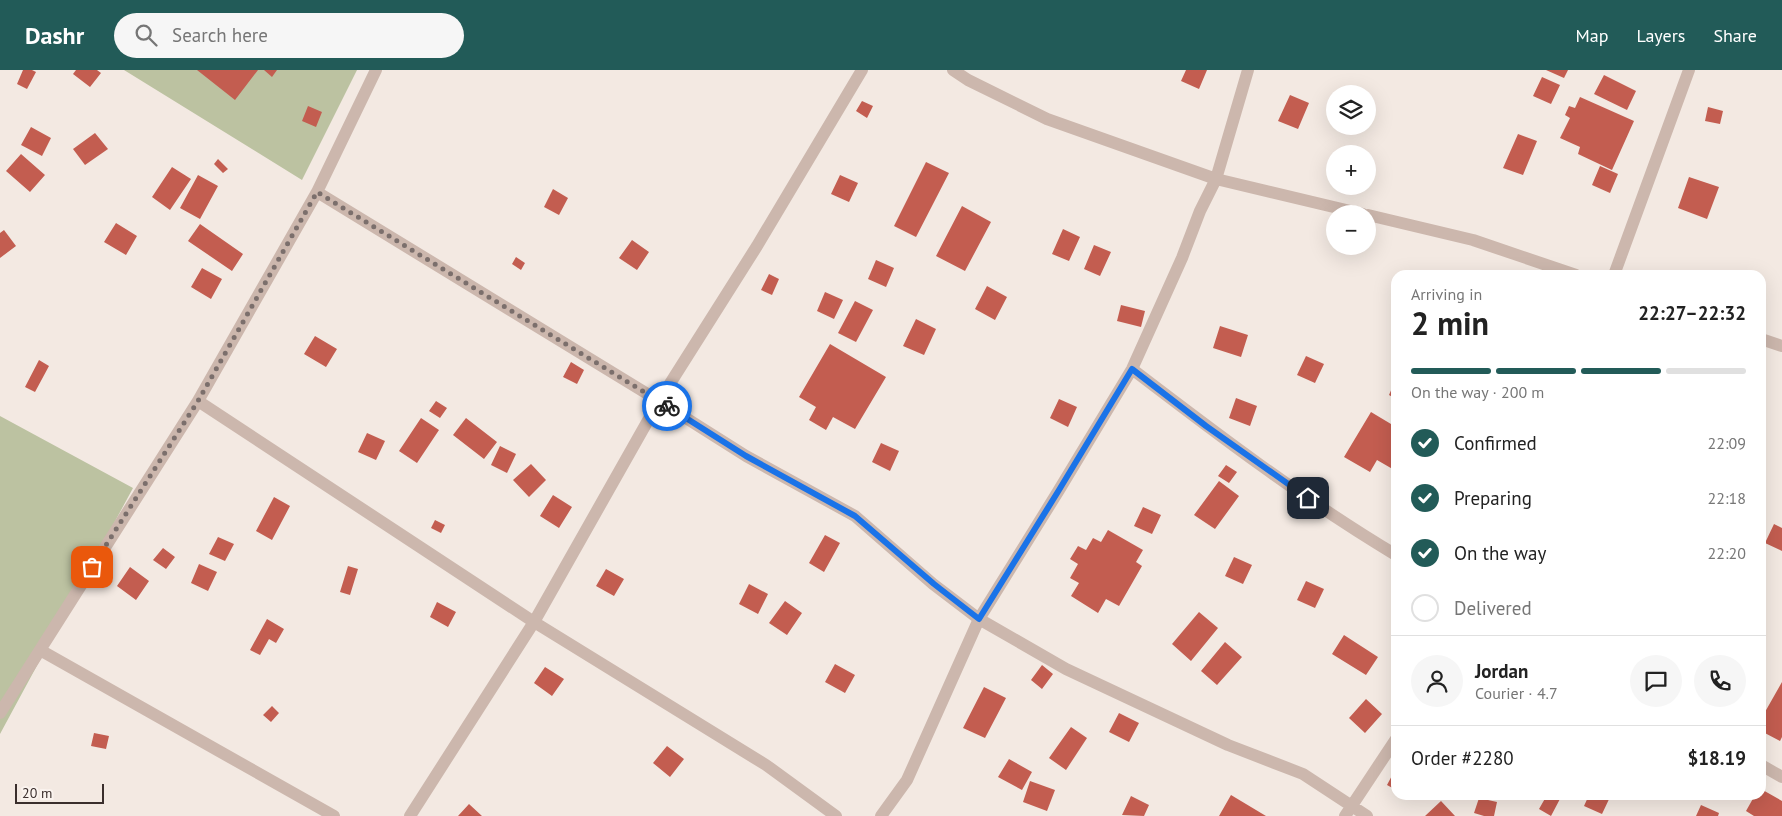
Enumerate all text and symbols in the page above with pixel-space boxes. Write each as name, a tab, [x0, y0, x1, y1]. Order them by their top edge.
search box	[114, 13, 464, 58]
text: Dashr	[25, 20, 84, 51]
icon: search	[132, 21, 160, 49]
text: Search here	[172, 23, 268, 47]
text: Map	[1576, 24, 1608, 47]
text: Layers	[1636, 24, 1685, 47]
text: Share	[1713, 24, 1757, 47]
map controls	[1326, 85, 1376, 255]
button: layers	[1326, 85, 1376, 135]
button: +	[1326, 145, 1376, 195]
button: −	[1326, 205, 1376, 255]
text: Arriving in	[1411, 284, 1482, 304]
text: 22:27–22:32	[1638, 301, 1746, 325]
text: 2 min	[1411, 302, 1489, 344]
courier	[642, 381, 692, 431]
text: On the way · 200 m	[1411, 382, 1544, 402]
icon: bike	[653, 392, 681, 420]
icon: check	[1411, 429, 1439, 457]
text: Confirmed	[1454, 431, 1537, 455]
text: 22:09	[1708, 433, 1746, 453]
pin	[1287, 477, 1329, 519]
icon: home	[1294, 484, 1322, 512]
icon: check	[1411, 484, 1439, 512]
text: Preparing	[1454, 486, 1532, 510]
text: 22:18	[1708, 488, 1746, 508]
icon: check	[1411, 539, 1439, 567]
text: On the way	[1454, 541, 1546, 565]
text: 22:20	[1708, 543, 1746, 563]
pin	[71, 546, 113, 588]
icon: bag	[78, 553, 106, 581]
text: Delivered	[1454, 596, 1532, 620]
button: person	[1411, 655, 1463, 707]
button: chat	[1630, 655, 1682, 707]
button: phone	[1694, 655, 1746, 707]
text: Jordan	[1475, 659, 1528, 683]
text: Courier · 4.7	[1475, 683, 1558, 703]
text: Order #2280	[1411, 746, 1514, 770]
text: $18.19	[1687, 746, 1746, 770]
scale bar	[15, 781, 104, 804]
text: 20 m	[22, 784, 52, 802]

